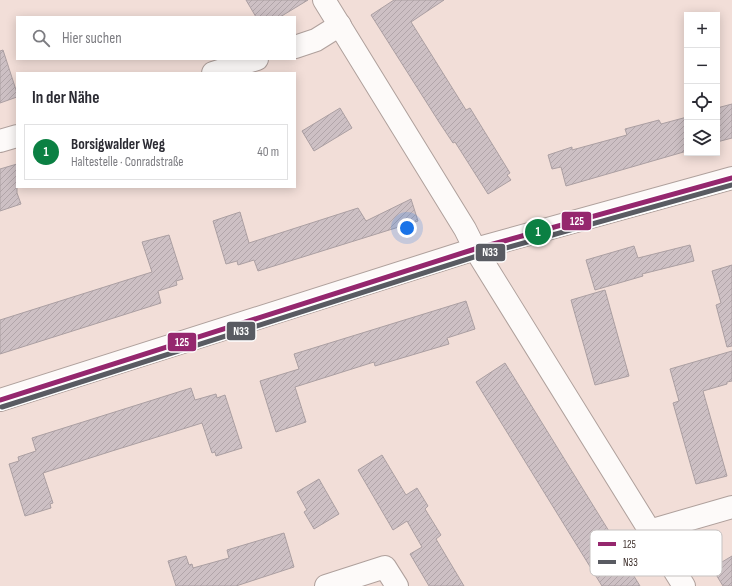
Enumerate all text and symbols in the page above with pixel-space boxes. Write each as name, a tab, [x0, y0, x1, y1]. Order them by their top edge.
map controls	[684, 12, 720, 156]
button: +	[684, 12, 720, 48]
search box	[16, 16, 296, 60]
icon: search	[30, 27, 52, 49]
text: Hier suchen	[62, 29, 122, 48]
button: −	[684, 48, 720, 84]
button: locate	[684, 84, 720, 120]
text: In der Nähe	[32, 88, 99, 108]
button: layers	[684, 120, 720, 156]
text: Borsigwalder Weg	[71, 135, 165, 154]
text: 1	[43, 144, 49, 160]
text: 40 m	[257, 144, 279, 160]
text: Haltestelle · Conradstraße	[71, 154, 184, 170]
line badge: 125	[561, 211, 592, 231]
text: 125	[570, 215, 584, 228]
pin: 1	[525, 217, 551, 247]
your location	[397, 218, 417, 238]
line badge: N33	[475, 243, 506, 262]
text: N33	[482, 246, 498, 259]
line badge: N33	[226, 321, 256, 341]
text: N33	[233, 325, 249, 338]
line badge: 125	[167, 332, 197, 352]
text: 125	[175, 336, 189, 349]
legend	[590, 530, 722, 576]
text: 125	[623, 538, 636, 551]
text: N33	[623, 556, 638, 569]

